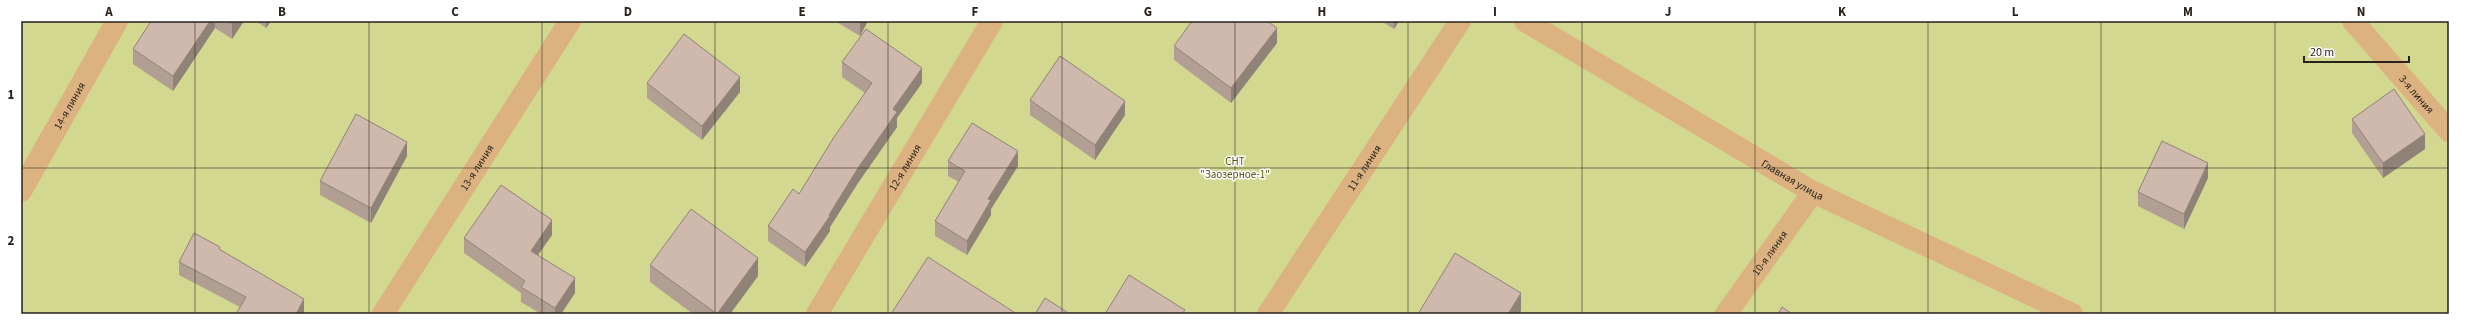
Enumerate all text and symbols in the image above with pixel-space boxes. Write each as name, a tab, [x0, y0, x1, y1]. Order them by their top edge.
text: A	[104, 3, 113, 21]
text: B	[278, 3, 286, 21]
text: C	[451, 3, 459, 21]
text: D	[624, 3, 632, 21]
text: E	[798, 3, 806, 21]
text: F	[972, 3, 979, 21]
text: G	[1144, 3, 1152, 21]
text: H	[1318, 3, 1326, 21]
text: I	[1493, 3, 1497, 21]
text: J	[1665, 3, 1671, 21]
text: K	[1838, 3, 1847, 21]
text: L	[2012, 3, 2019, 21]
text: M	[2183, 3, 2193, 21]
text: N	[2357, 3, 2365, 21]
scale bar	[2304, 38, 2409, 64]
text: 20 m	[2310, 44, 2334, 61]
street label: 3-я линия	[2396, 72, 2438, 117]
street label: 14-я линия	[50, 79, 89, 132]
text: 1	[8, 86, 15, 104]
street label: 13-я линия	[456, 141, 497, 193]
street label: 12-я линия	[885, 141, 925, 193]
street label: 11-я линия	[1343, 142, 1385, 194]
park label: СНТ "Заозерное-1"	[1200, 154, 1270, 182]
street label: Главная улица	[1759, 156, 1826, 203]
street label: 10-я линия	[1748, 227, 1791, 279]
text: 2	[8, 232, 15, 250]

